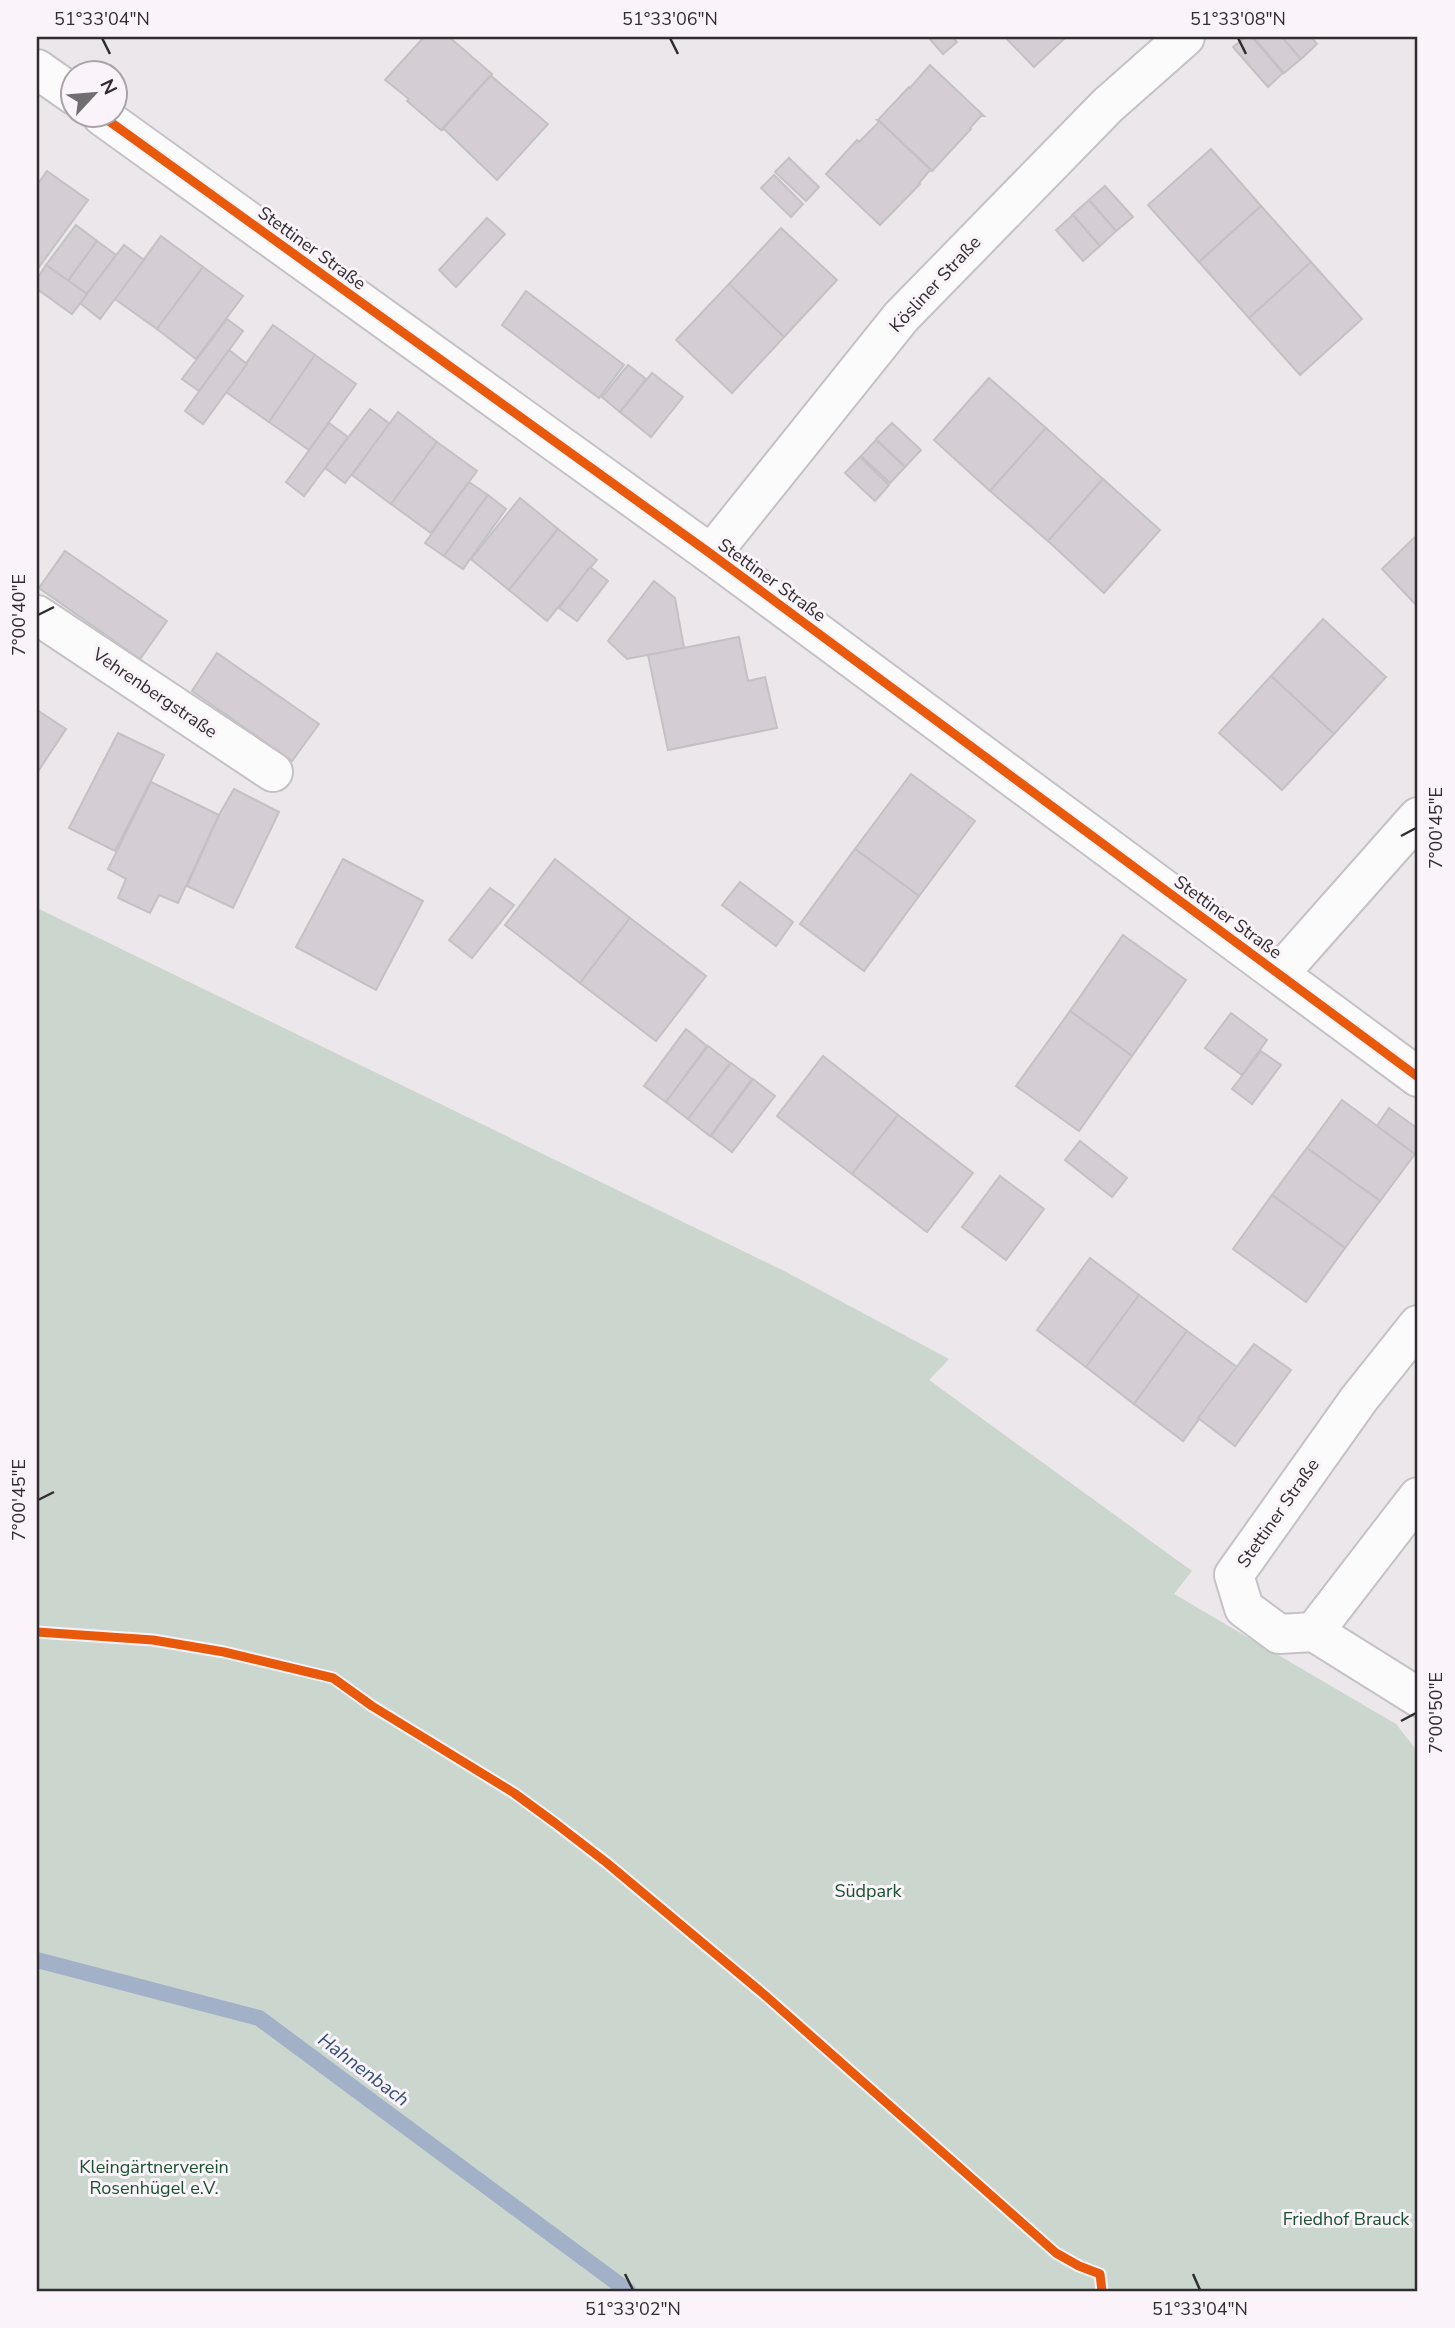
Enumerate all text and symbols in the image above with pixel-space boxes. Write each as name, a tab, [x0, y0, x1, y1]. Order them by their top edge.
text: 51°33'04"N	[54, 7, 150, 31]
text: 51°33'06"N	[622, 7, 718, 31]
text: 51°33'08"N	[1190, 7, 1286, 31]
north arrow	[60, 60, 130, 130]
text: N	[94, 75, 123, 99]
street label: Stettiner Straße	[253, 201, 371, 295]
street label: Kösliner Straße	[884, 230, 986, 338]
street label: Stettiner Straße	[713, 533, 831, 627]
text: 7°00'40"E	[7, 574, 31, 656]
street label: Vehrenbergstraße	[87, 642, 222, 744]
text: 7°00'45"E	[1424, 787, 1448, 869]
street label: Stettiner Straße	[1169, 870, 1287, 964]
street label: Stettiner Straße	[1231, 1454, 1325, 1572]
text: 7°00'45"E	[7, 1459, 31, 1541]
text: 7°00'50"E	[1424, 1672, 1448, 1754]
park label: Südpark	[834, 1879, 903, 1903]
water label: Hahnenbach	[313, 2027, 414, 2113]
park label: Kleingärtnerverein Rosenhügel e.V.	[79, 2155, 229, 2200]
park label: Friedhof Brauck	[1283, 2207, 1410, 2231]
text: 51°33'02"N	[585, 2297, 681, 2321]
text: 51°33'04"N	[1152, 2297, 1248, 2321]

